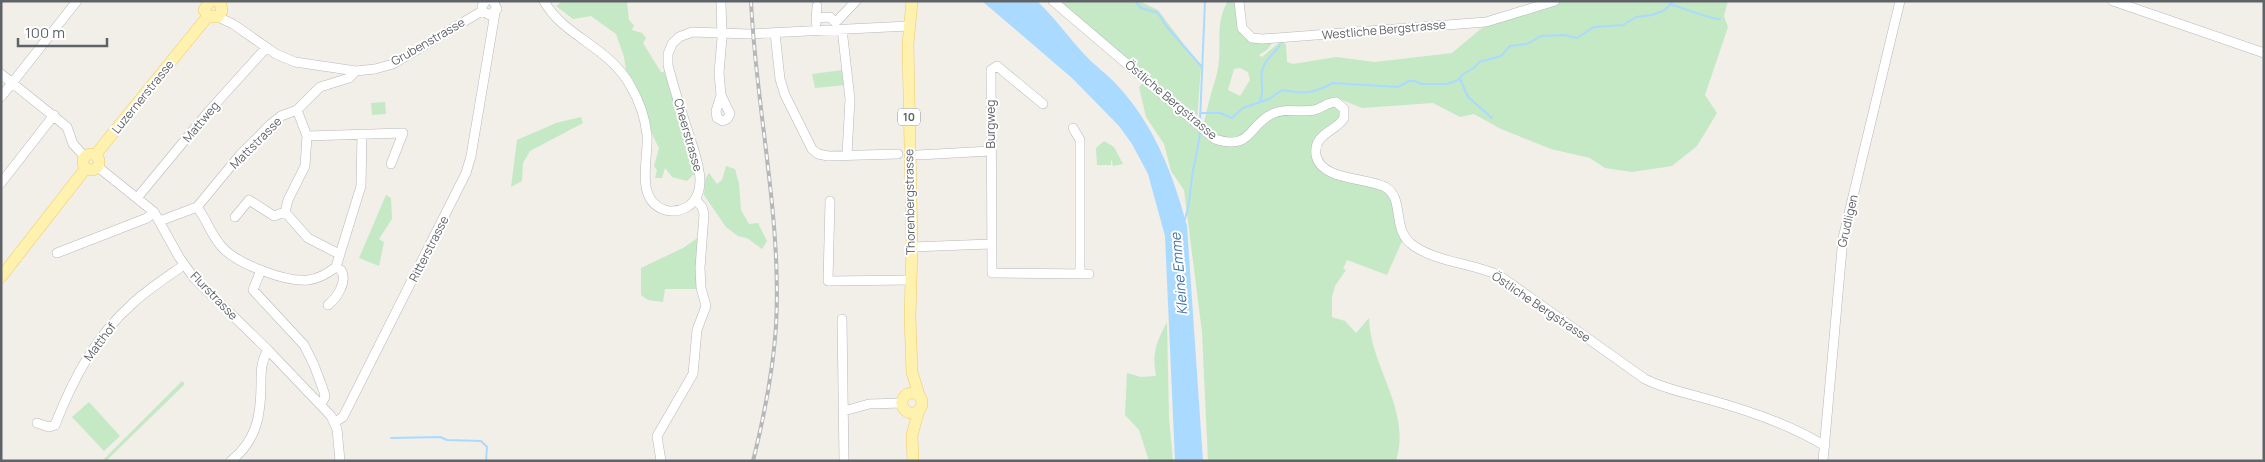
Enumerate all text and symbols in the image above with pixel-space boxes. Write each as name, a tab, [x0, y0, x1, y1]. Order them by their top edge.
street label: Grubenstrasse	[388, 14, 468, 70]
scale bar	[18, 15, 106, 47]
street label: Westliche Bergstrasse	[1321, 16, 1447, 43]
text: 100 m	[25, 22, 65, 43]
street label: Luzernerstrasse	[108, 56, 178, 137]
street label: Östliche Bergstrasse	[1122, 56, 1221, 143]
street label: Cheerstrasse	[670, 96, 707, 173]
street label: Mattweg	[178, 98, 223, 146]
street label: Burgweg	[982, 100, 999, 148]
road number: 10	[898, 108, 920, 125]
street label: Mattstrasse	[226, 113, 285, 172]
street label: Thorenbergstrasse	[900, 149, 919, 255]
street label: Grudligen	[1833, 193, 1862, 249]
street label: Ritterstrasse	[405, 213, 452, 285]
water label: Kleine Emme	[1165, 231, 1192, 316]
street label: Östliche Bergstrasse	[1489, 267, 1594, 346]
street label: Flurstrasse	[187, 268, 242, 324]
street label: Matthof	[80, 318, 120, 364]

